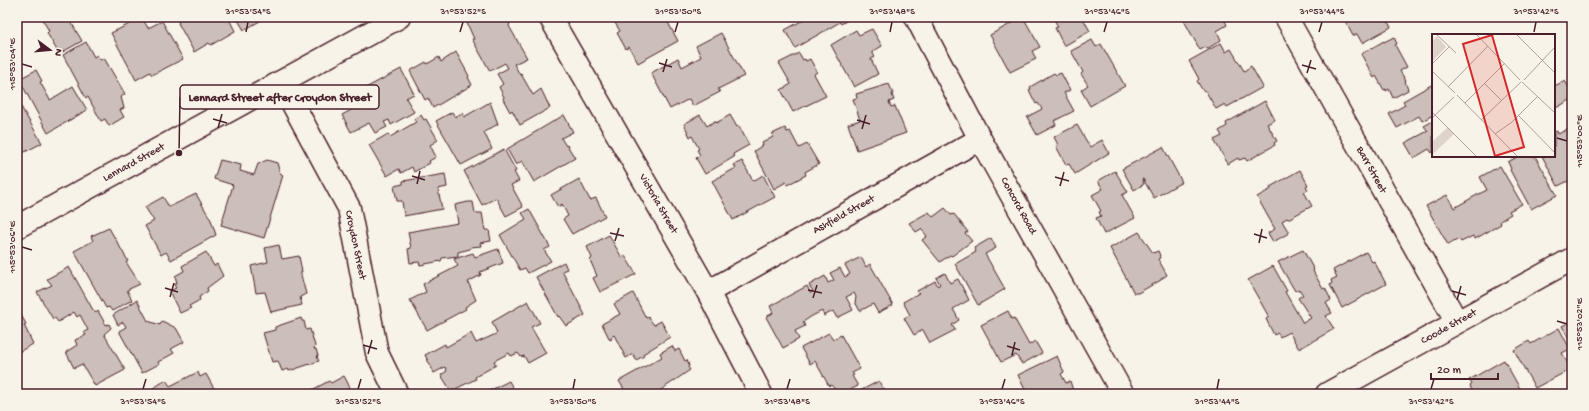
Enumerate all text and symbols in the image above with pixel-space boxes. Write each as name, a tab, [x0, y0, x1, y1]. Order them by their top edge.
text: 31°53'54"S	[224, 6, 271, 18]
text: 31°53'52"S	[439, 6, 486, 18]
text: 31°53'50"S	[654, 6, 702, 18]
text: 31°53'48"S	[868, 6, 915, 18]
text: 31°53'46"S	[1083, 6, 1130, 18]
text: 31°53'44"S	[1299, 6, 1345, 18]
text: 31°53'42"S	[1512, 6, 1559, 18]
north arrow	[30, 30, 70, 70]
inset map	[1432, 34, 1555, 157]
text: 115°53'04"E	[7, 37, 19, 91]
text: N	[51, 47, 64, 57]
callout: Lennard Street after Croydon Street	[180, 85, 379, 109]
text: Lennard Street after Croydon Street	[189, 92, 373, 106]
text: 115°53'00"E	[1574, 114, 1586, 168]
street label: Lennard Street	[101, 140, 168, 185]
street label: Barr Street	[1353, 144, 1389, 197]
street label: Victoria Street	[636, 171, 681, 237]
street label: Concord Road	[997, 175, 1039, 238]
street label: Ashfield Street	[811, 191, 878, 237]
street label: Croydon Street	[342, 209, 368, 282]
text: 115°53'06"E	[7, 220, 19, 274]
text: 115°53'02"E	[1574, 297, 1586, 351]
street label: Coode Street	[1419, 306, 1480, 347]
scale bar	[1431, 355, 1498, 381]
text: 20 m	[1437, 364, 1462, 378]
text: 31°53'54"S	[119, 396, 166, 408]
text: 31°53'52"S	[334, 396, 381, 408]
text: 31°53'50"S	[549, 396, 597, 408]
text: 31°53'48"S	[763, 396, 810, 408]
text: 31°53'46"S	[978, 396, 1025, 408]
text: 31°53'44"S	[1194, 396, 1240, 408]
text: 31°53'42"S	[1407, 396, 1454, 408]

